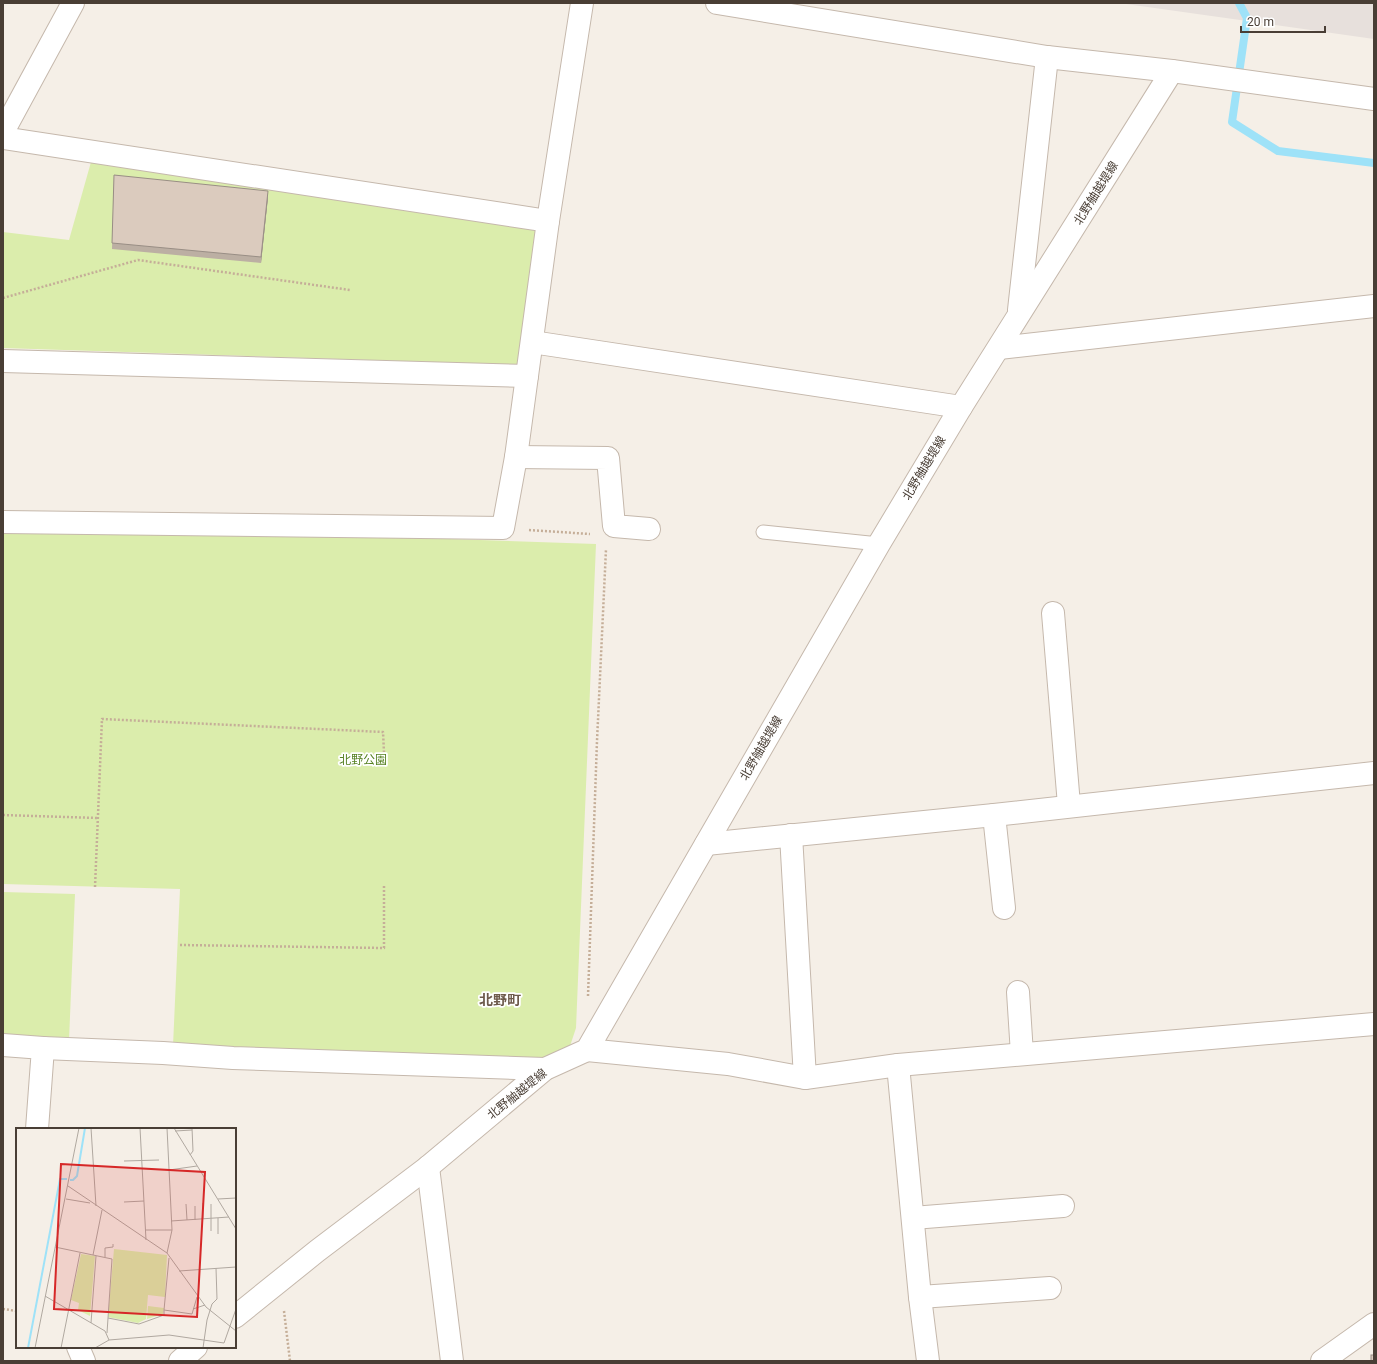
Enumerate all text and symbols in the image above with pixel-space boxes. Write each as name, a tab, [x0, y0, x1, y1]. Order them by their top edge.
scale bar	[1241, 8, 1325, 34]
text: 20 m	[1247, 15, 1274, 29]
street label: 北野舳越堤線	[1071, 159, 1121, 227]
street label: 北野舳越堤線	[899, 434, 949, 502]
street label: 北野舳越堤線	[737, 713, 785, 783]
park label: 北野公園	[339, 753, 387, 767]
district label: 北野町	[479, 992, 521, 1008]
street label: 北野舳越堤線	[485, 1066, 549, 1122]
inset map	[16, 1128, 236, 1348]

